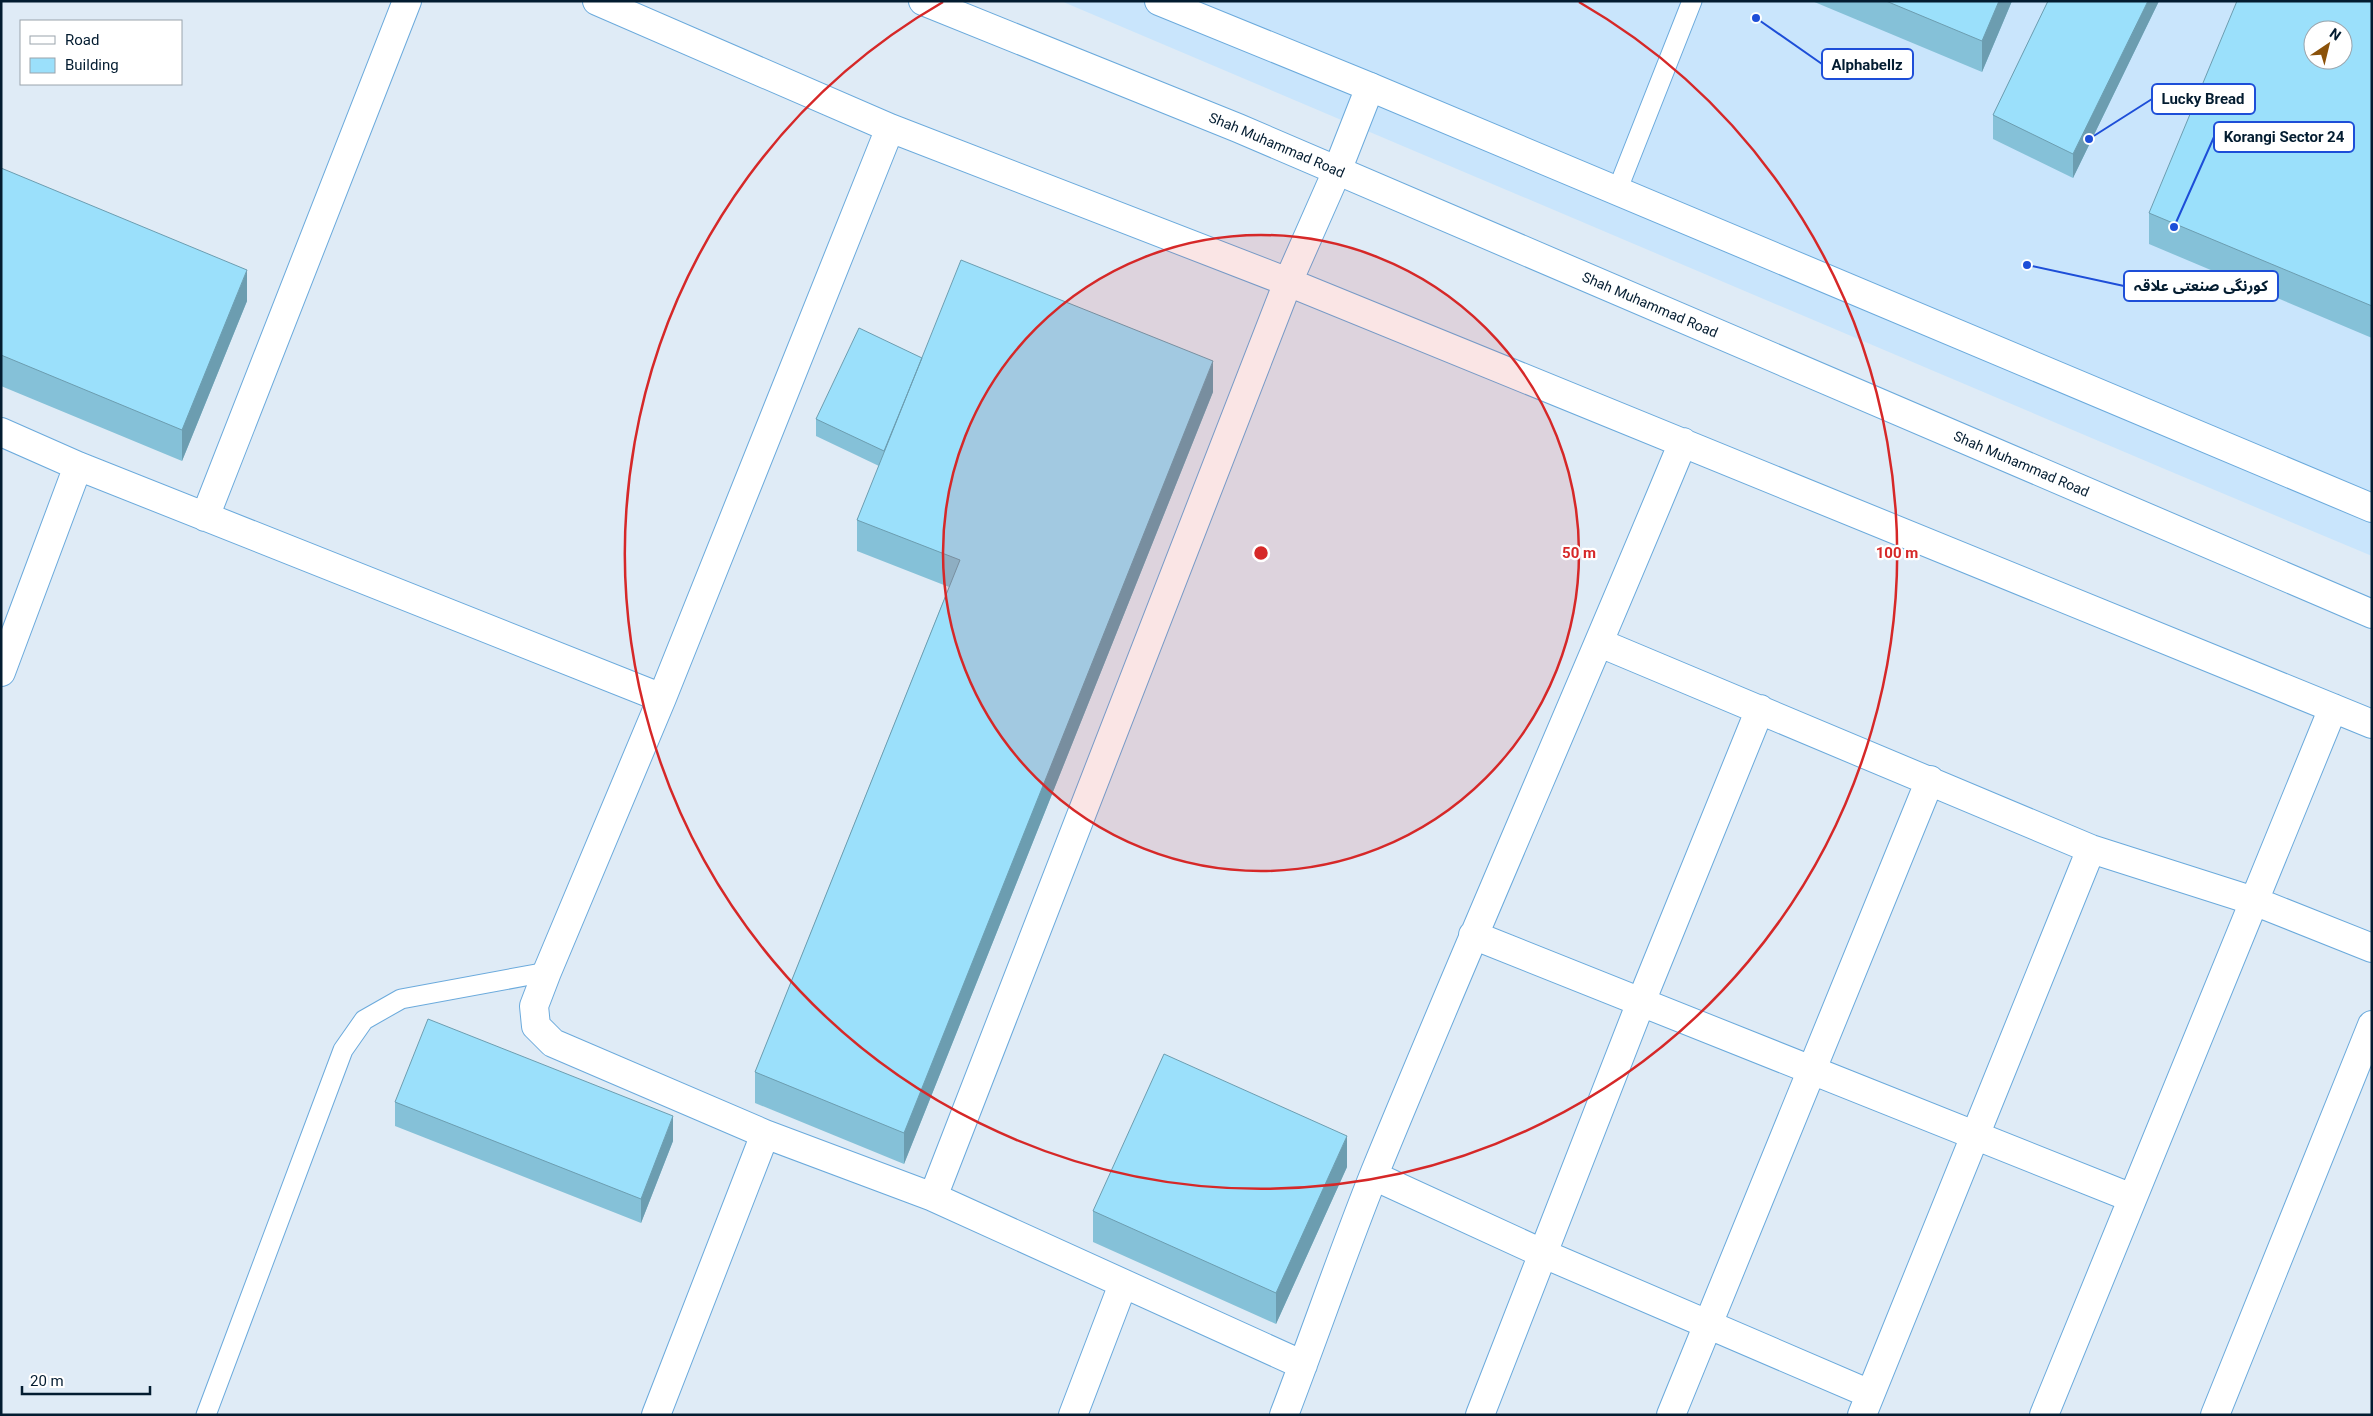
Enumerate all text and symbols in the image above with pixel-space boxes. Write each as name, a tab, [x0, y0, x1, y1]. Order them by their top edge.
legend	[20, 20, 182, 85]
north arrow	[2303, 20, 2353, 70]
text: N	[2327, 25, 2344, 44]
text: Road	[65, 31, 99, 49]
callout: Alphabellz	[1822, 49, 1913, 79]
text: Building	[65, 56, 119, 74]
text: Alphabellz	[1831, 56, 1903, 74]
callout: Lucky Bread	[2152, 84, 2255, 114]
text: Lucky Bread	[2162, 90, 2244, 108]
street label: Shah Muhammad Road	[1207, 109, 1347, 181]
callout: Korangi Sector 24	[2214, 122, 2354, 152]
text: Korangi Sector 24	[2224, 128, 2345, 146]
street label: Shah Muhammad Road	[1580, 269, 1720, 341]
callout: کورنگی صنعتی علاقہ	[2124, 271, 2278, 301]
text: کورنگی صنعتی علاقہ	[2134, 277, 2268, 295]
street label: Shah Muhammad Road	[1951, 428, 2092, 500]
centre of rings	[1252, 544, 1270, 562]
text: 50 m	[1562, 544, 1596, 562]
text: 100 m	[1876, 544, 1918, 562]
scale bar	[22, 1364, 150, 1396]
text: 20 m	[30, 1372, 64, 1390]

